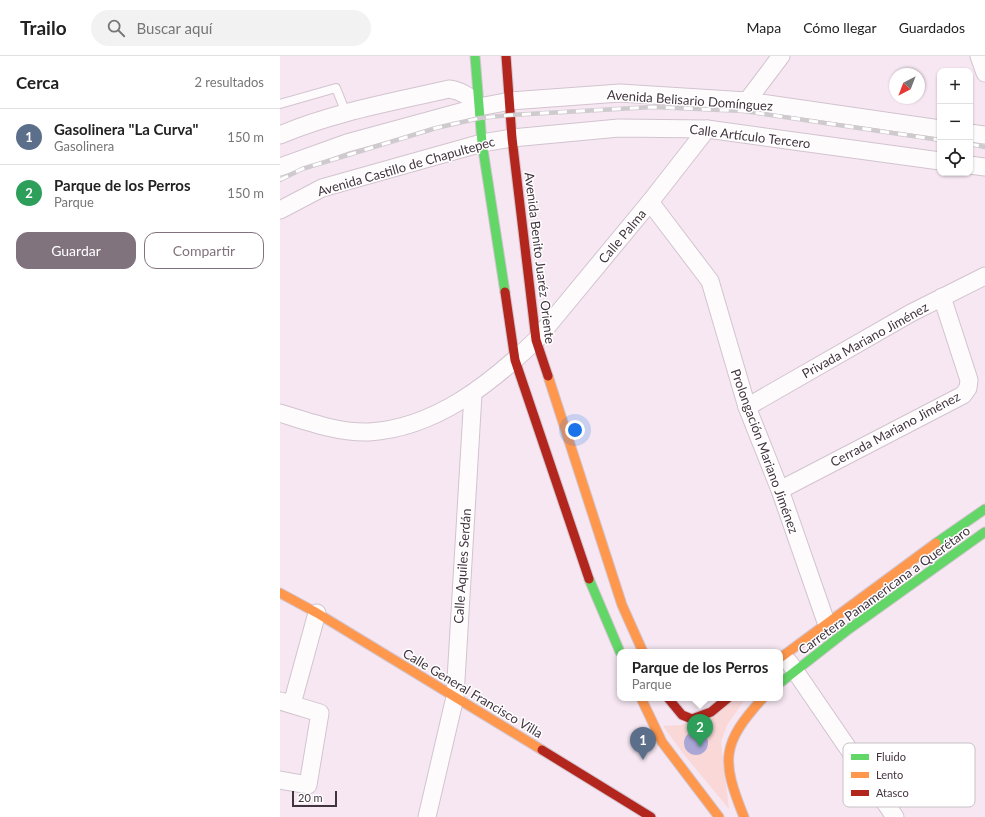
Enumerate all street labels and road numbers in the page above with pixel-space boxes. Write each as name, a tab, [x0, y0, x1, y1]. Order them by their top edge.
street label: Avenida Belisario Domínguez	[607, 86, 774, 114]
street label: Calle Artículo Tercero	[689, 121, 811, 151]
street label: Avenida Castillo de Chapultepec	[315, 133, 497, 199]
street label: Avenida Benito Juaréz Oriente	[522, 171, 558, 345]
street label: Calle Palma	[595, 206, 649, 266]
street label: Privada Mariano Jiménez	[799, 299, 931, 381]
street label: Prolongación Mariano Jiménez	[728, 367, 802, 536]
street label: Cerrada Mariano Jiménez	[827, 388, 963, 470]
street label: Calle Aquiles Serdán	[450, 508, 474, 624]
street label: Carretera Panamericana a Querétaro	[795, 522, 973, 658]
street label: Calle General Francisco Villa	[400, 645, 546, 741]

